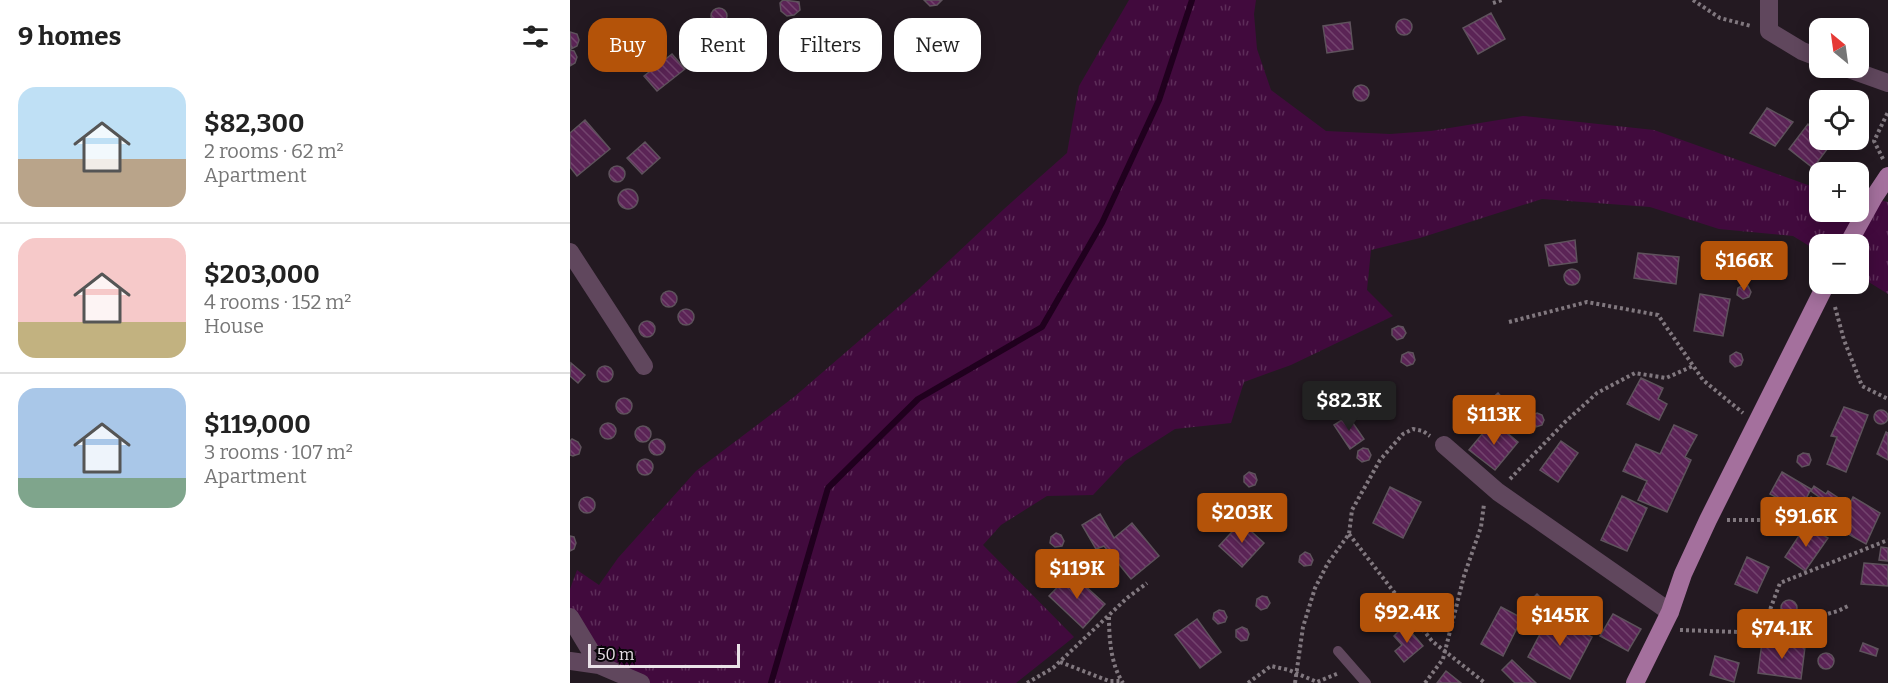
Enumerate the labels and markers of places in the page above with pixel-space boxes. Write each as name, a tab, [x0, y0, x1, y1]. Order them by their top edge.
pin: $166K	[1702, 241, 1786, 292]
pin: $82.3K	[1300, 381, 1398, 432]
pin: $113K	[1452, 395, 1536, 446]
pin: $203K	[1200, 493, 1284, 544]
pin: $91.6K	[1757, 497, 1855, 548]
pin: $119K	[1035, 549, 1119, 600]
pin: $92.4K	[1358, 593, 1456, 644]
pin: $145K	[1518, 596, 1602, 647]
pin: $74.1K	[1733, 609, 1831, 660]

